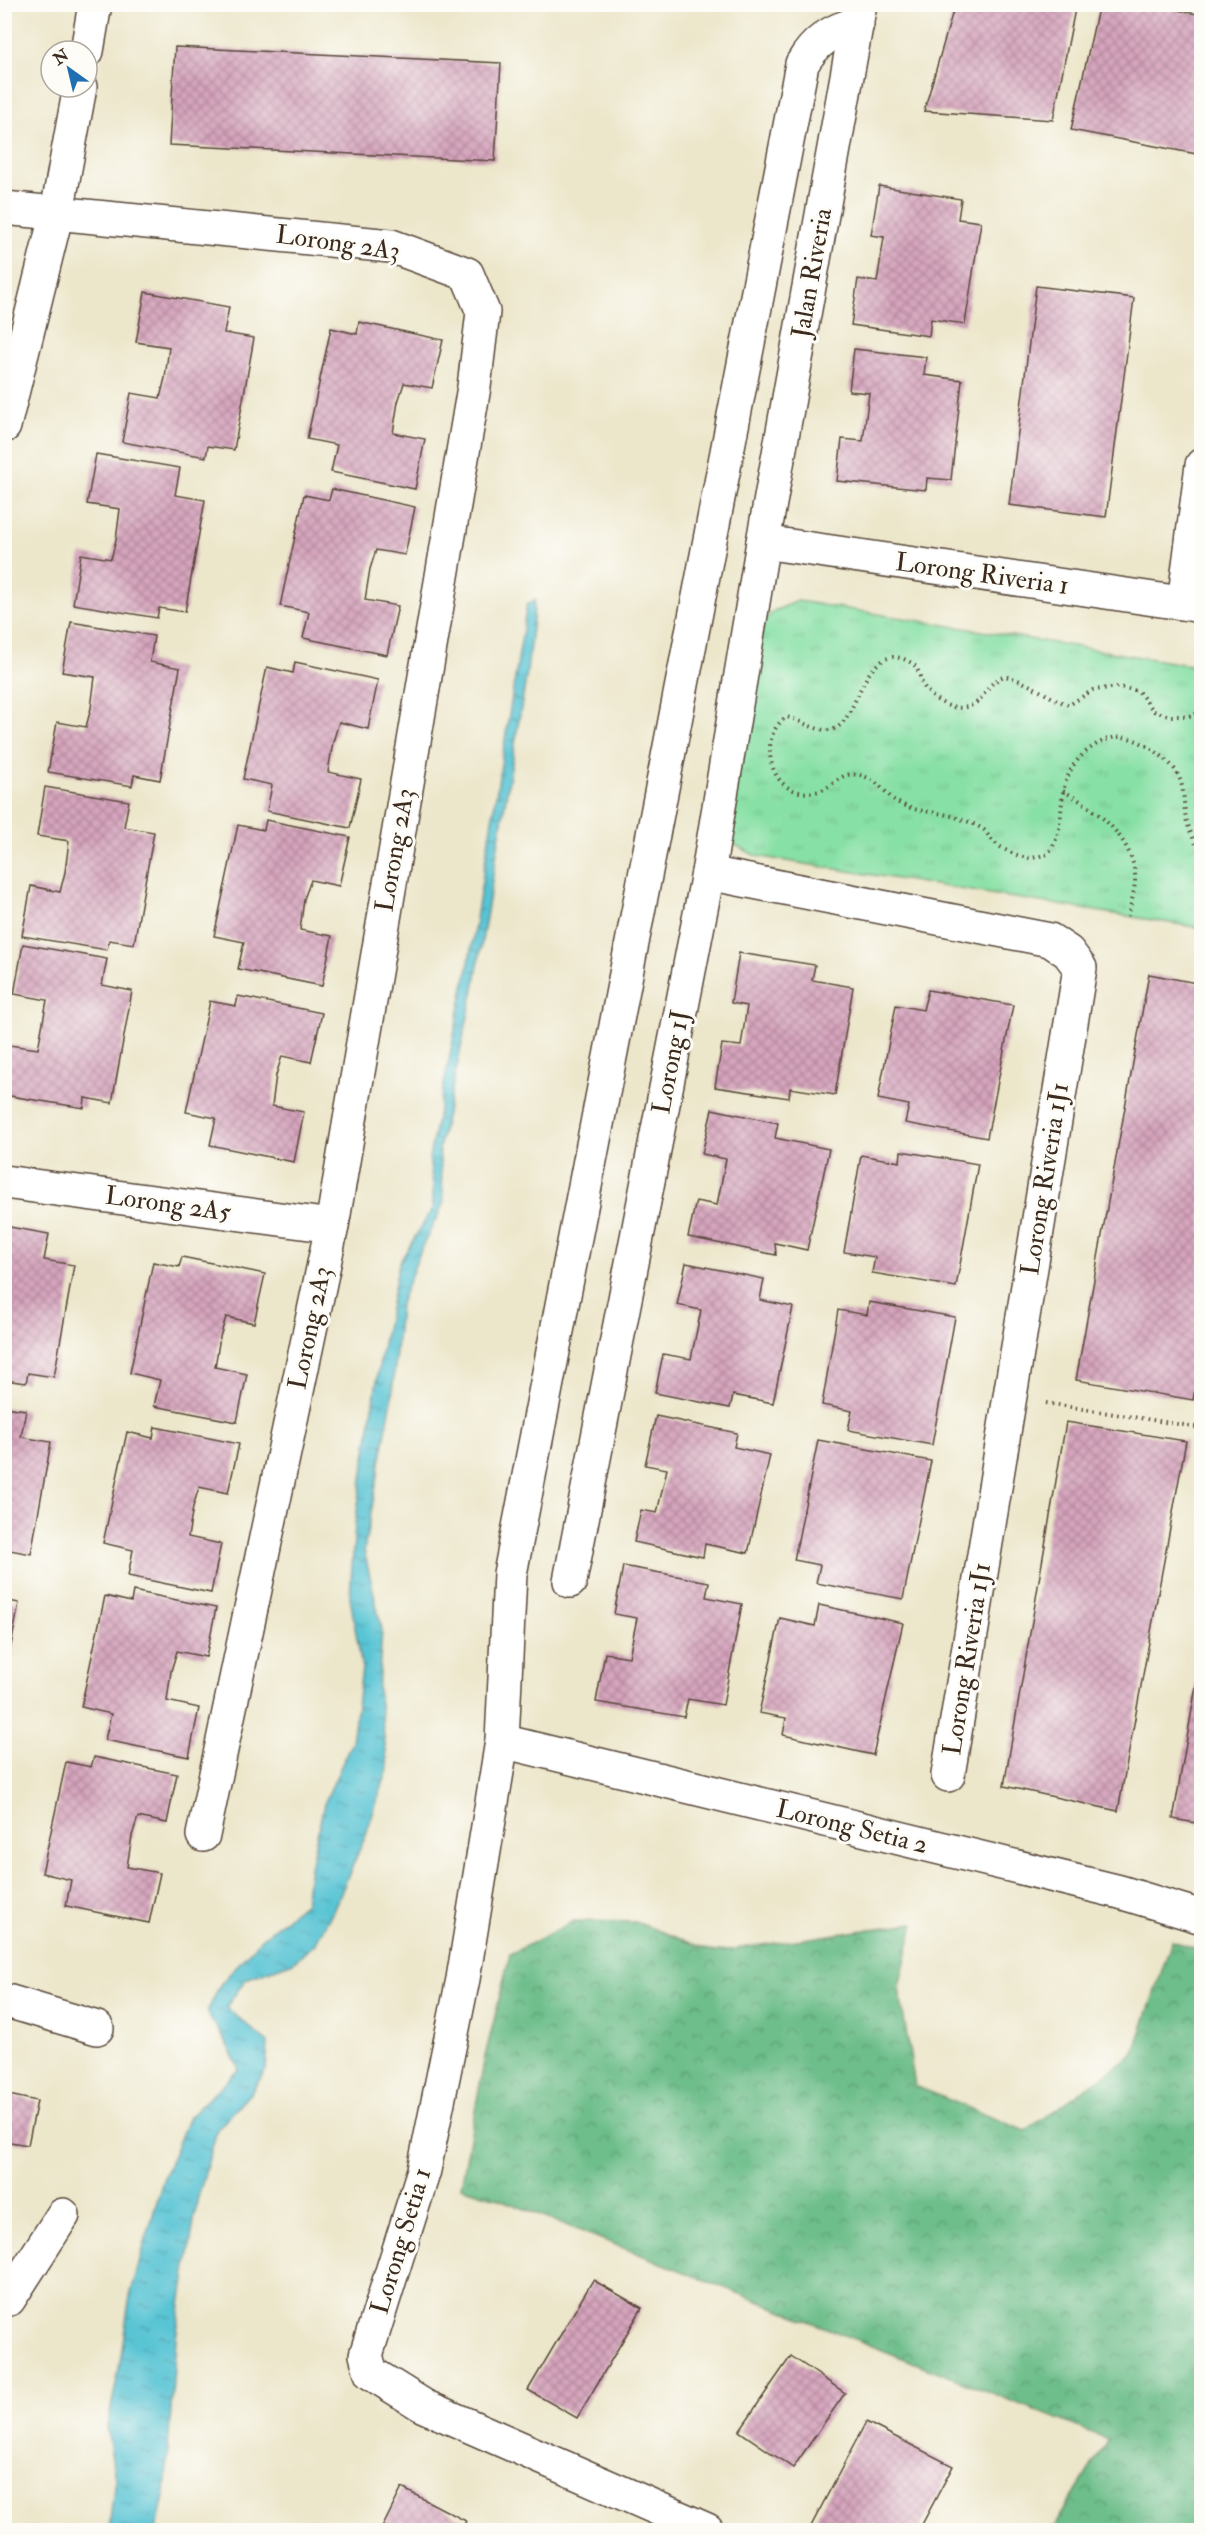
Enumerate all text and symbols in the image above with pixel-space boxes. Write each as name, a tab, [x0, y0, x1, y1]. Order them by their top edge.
north arrow	[39, 39, 99, 99]
text: N	[49, 45, 73, 70]
street label: Jalan Riveria	[785, 205, 839, 341]
street label: Lorong 2A3	[274, 218, 402, 268]
street label: Lorong Riveria 1	[893, 546, 1071, 602]
street label: Lorong 2A3	[368, 786, 422, 914]
street label: Lorong 1J	[645, 1007, 697, 1117]
street label: Lorong Riveria 1J1	[1014, 1080, 1076, 1278]
street label: Lorong 2A5	[103, 1179, 233, 1229]
street label: Lorong 2A3	[281, 1264, 339, 1392]
street label: Lorong Riveria 1J1	[936, 1560, 998, 1758]
street label: Lorong Setia 2	[773, 1793, 931, 1861]
street label: Lorong Setia 1	[364, 2164, 438, 2318]

